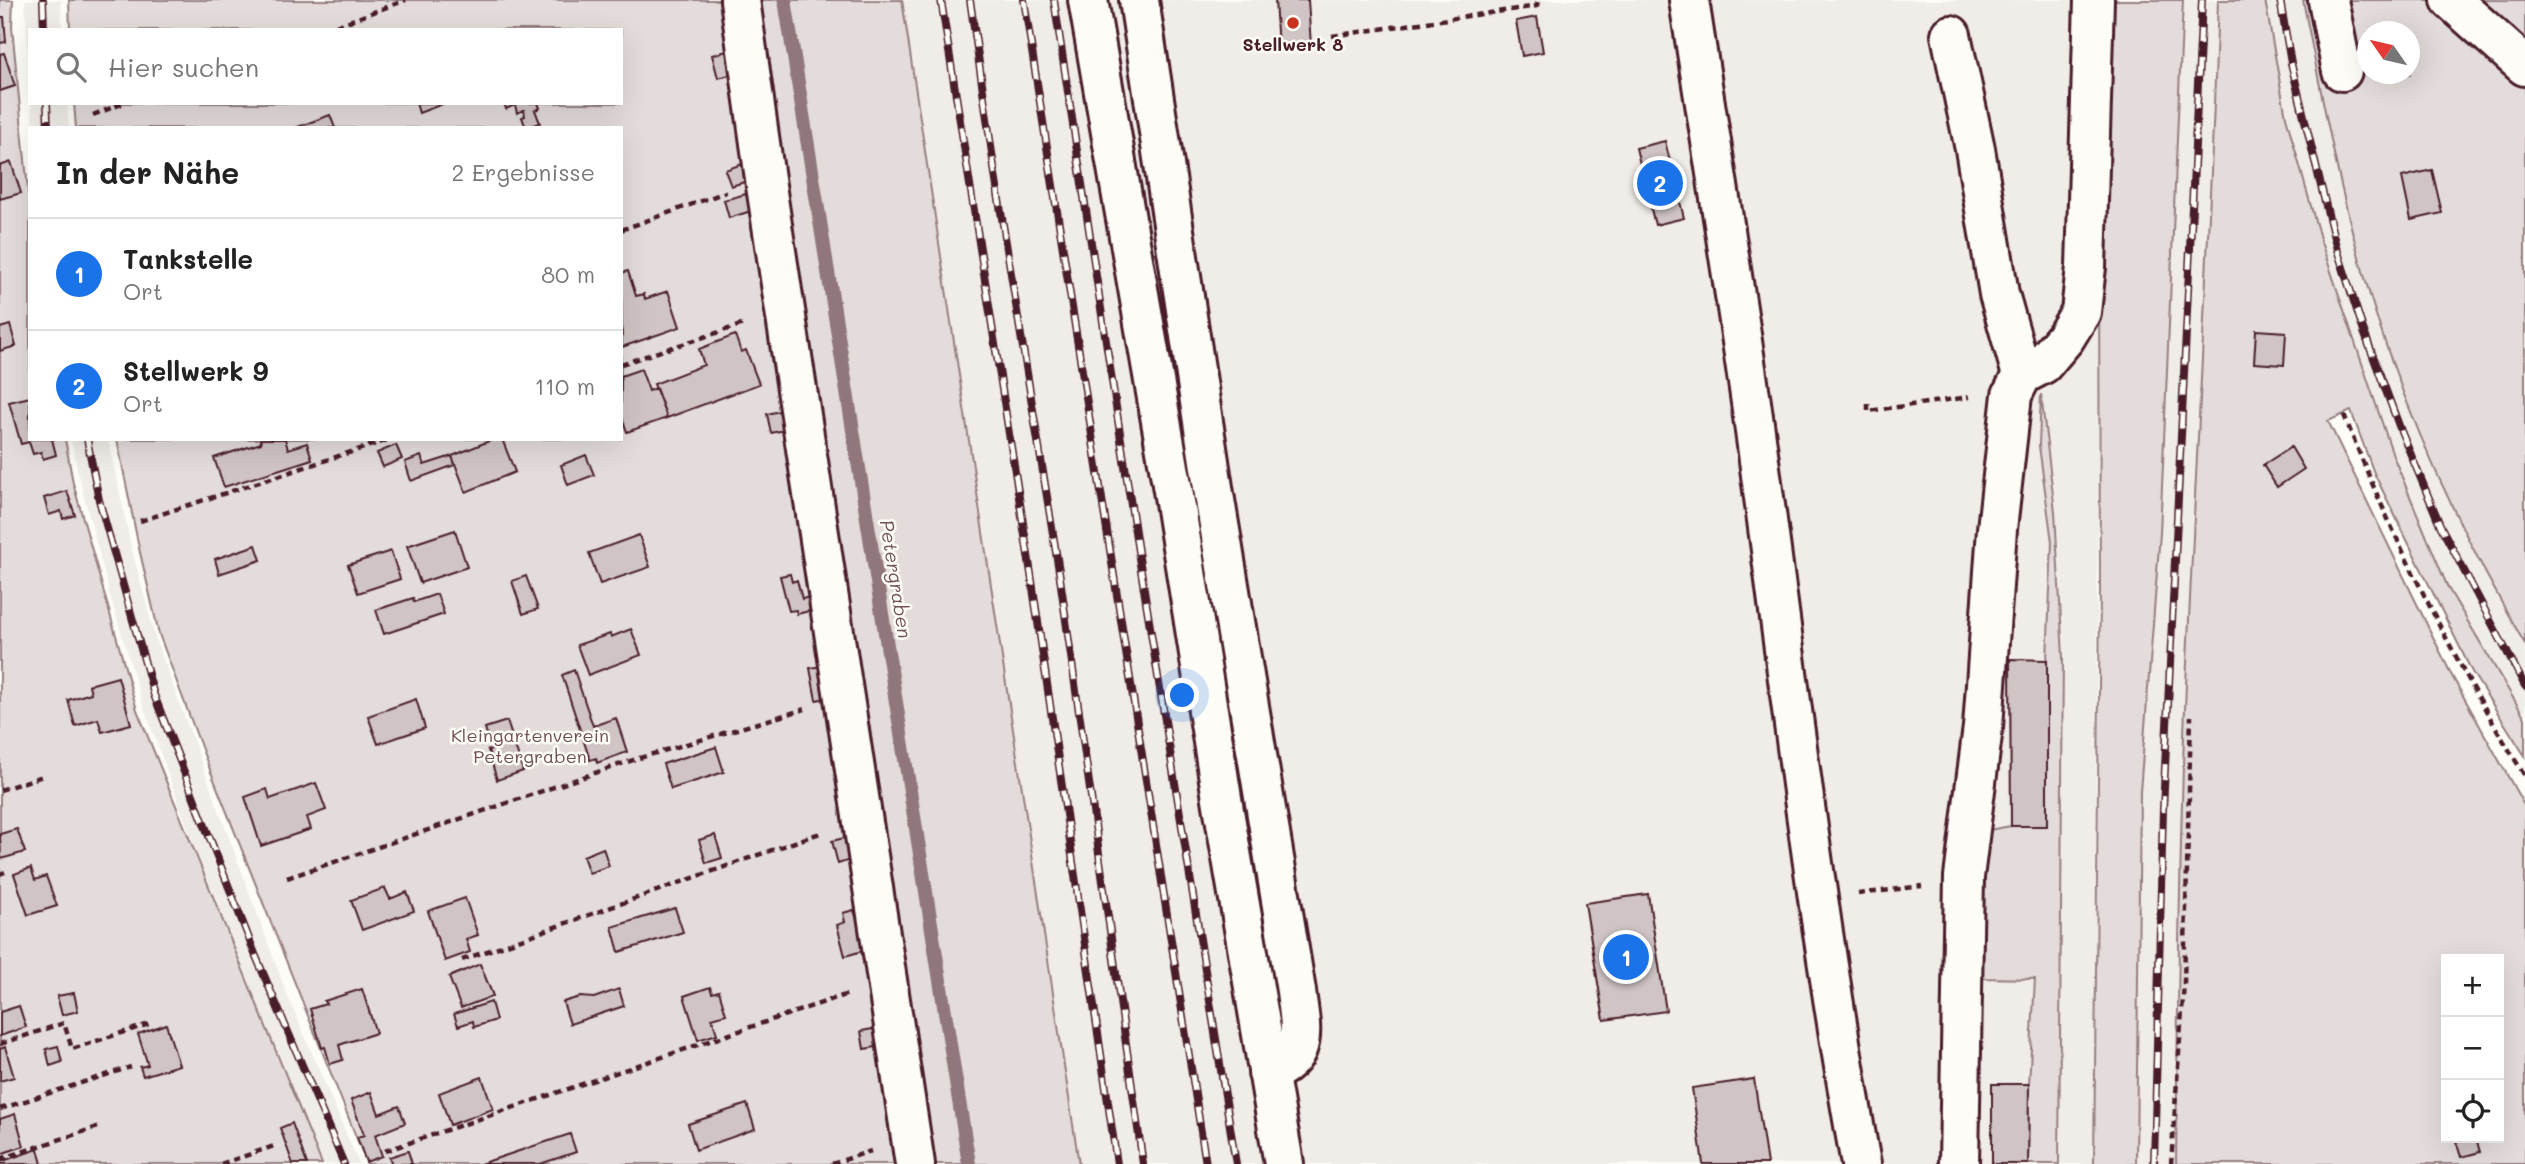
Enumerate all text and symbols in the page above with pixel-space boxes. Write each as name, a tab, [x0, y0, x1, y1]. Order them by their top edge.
marker: Stellwerk 8	[1285, 15, 1301, 31]
north arrow	[2357, 21, 2420, 84]
search box	[28, 28, 623, 105]
place label: Stellwerk 8	[1242, 32, 1344, 56]
icon: search	[52, 48, 90, 86]
text: Hier suchen	[108, 50, 259, 84]
text: In der Nähe	[56, 152, 239, 192]
text: 2 Ergebnisse	[452, 157, 595, 187]
pin: 2	[1637, 157, 1683, 209]
text: Tankstelle	[123, 242, 253, 276]
text: 1	[74, 259, 84, 289]
text: 80 m	[541, 259, 595, 289]
text: Ort	[123, 276, 163, 306]
text: Stellwerk 9	[123, 354, 268, 388]
text: 2	[73, 371, 85, 401]
text: 110 m	[535, 371, 595, 401]
text: Ort	[123, 388, 163, 418]
water label: Petergraben	[875, 518, 918, 640]
your location	[1165, 678, 1199, 712]
park label: Kleingartenverein Petergraben	[451, 723, 609, 768]
pin: 1	[1603, 931, 1649, 983]
map controls	[2441, 954, 2504, 1143]
button: +	[2441, 954, 2504, 1017]
button: −	[2441, 1017, 2504, 1080]
button: locate	[2441, 1080, 2504, 1143]

